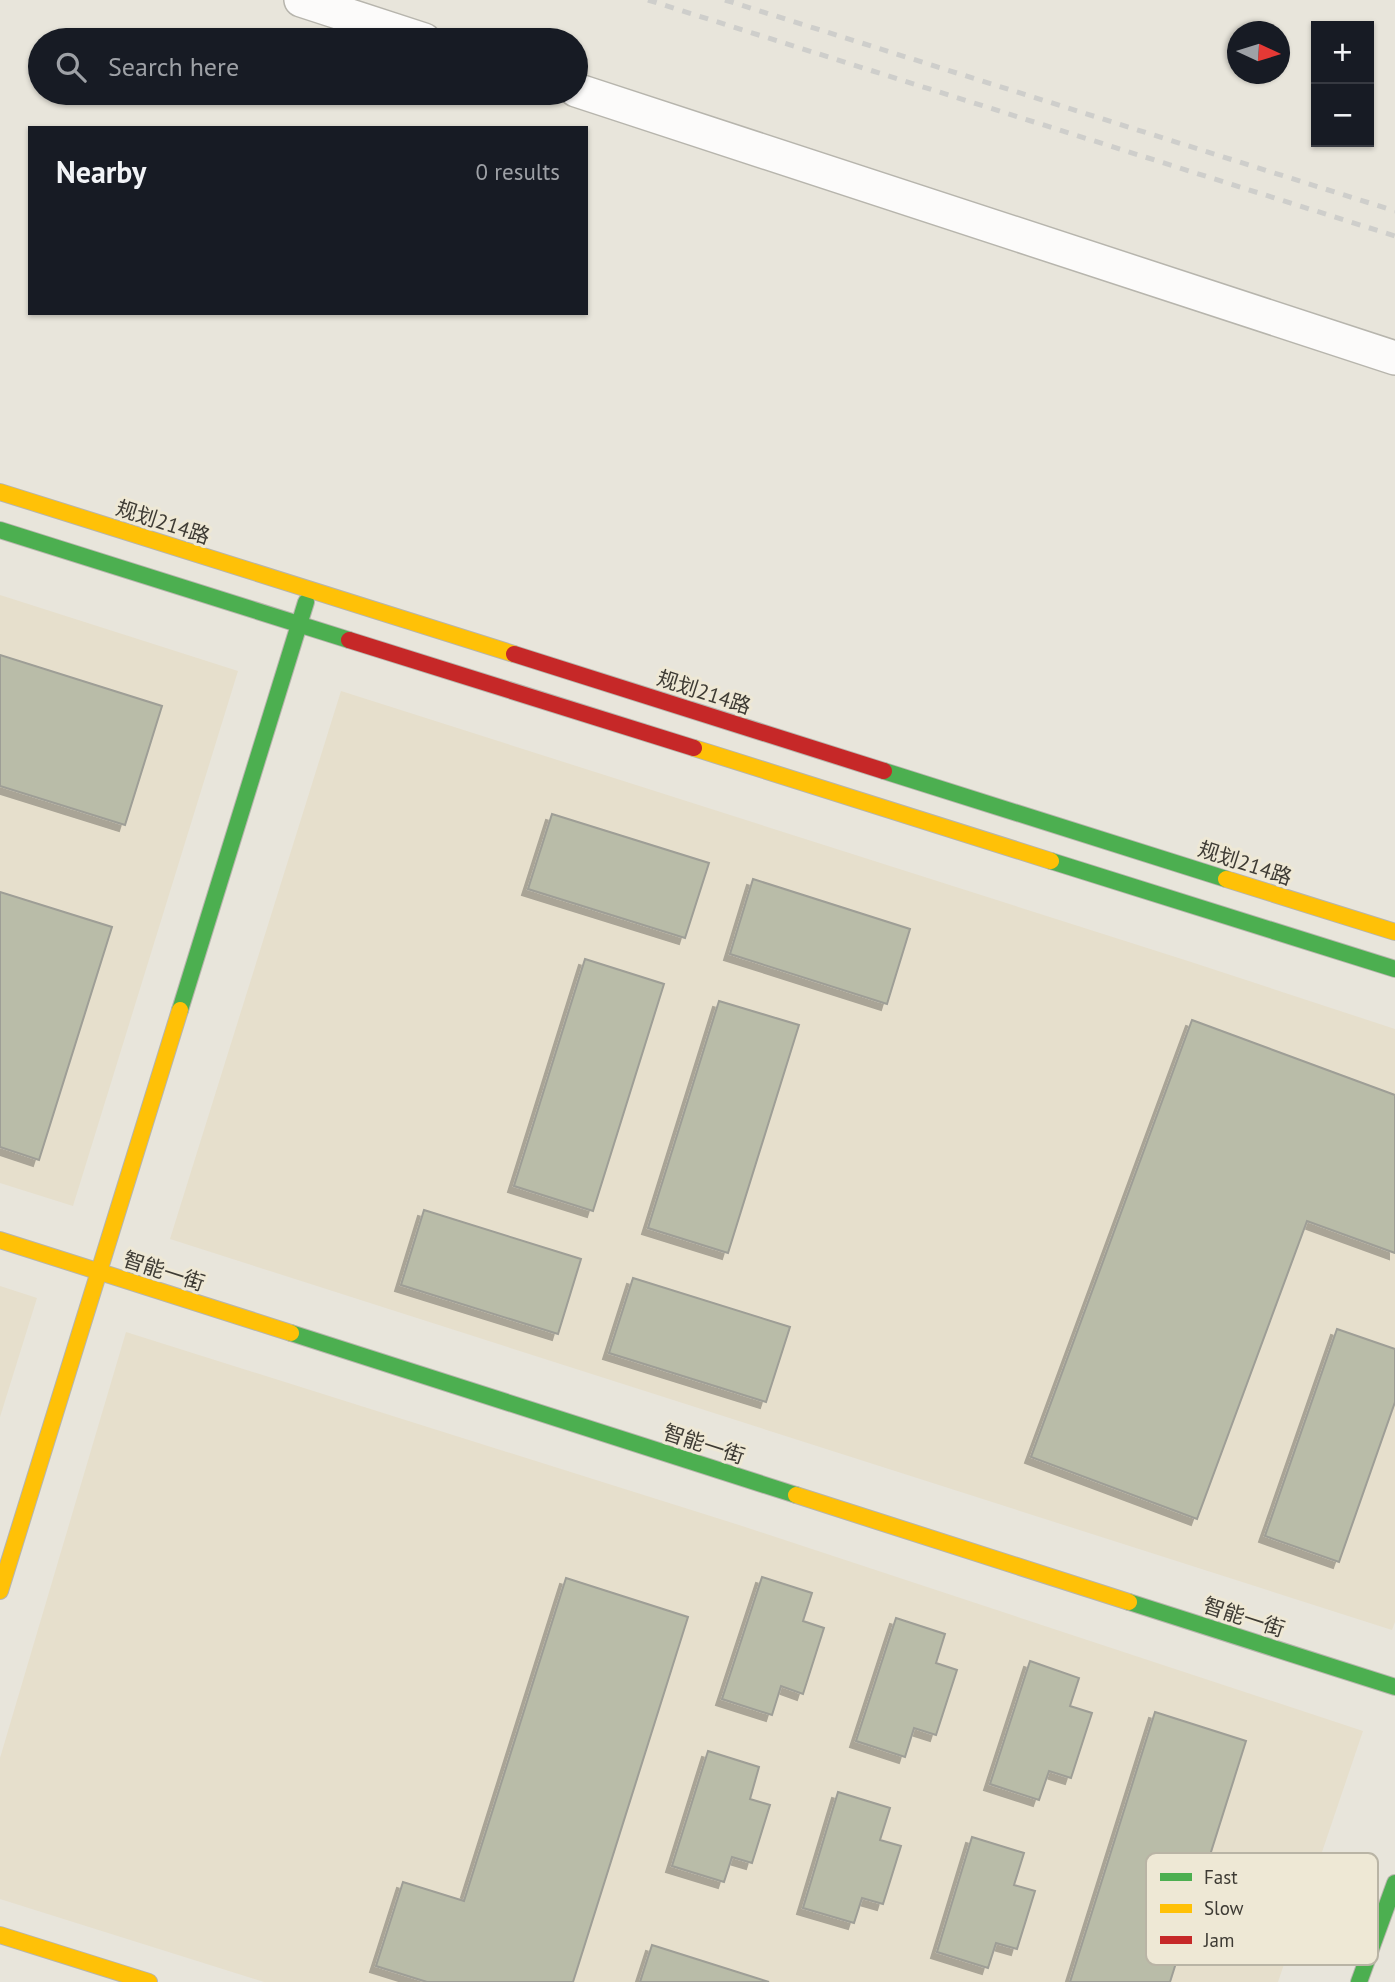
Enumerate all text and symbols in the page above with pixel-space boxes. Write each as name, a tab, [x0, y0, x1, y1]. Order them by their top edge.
north arrow	[1227, 21, 1290, 84]
map controls	[1311, 21, 1374, 147]
button: +	[1311, 21, 1374, 84]
search box	[28, 28, 588, 105]
icon: search	[52, 48, 90, 86]
text: Search here	[108, 50, 239, 83]
button: −	[1311, 84, 1374, 147]
text: Nearby	[56, 152, 146, 191]
text: 0 results	[476, 157, 560, 186]
street label: 规划214路	[113, 494, 213, 550]
street label: 规划214路	[654, 664, 754, 720]
street label: 规划214路	[1195, 835, 1295, 891]
street label: 智能一街	[120, 1245, 208, 1297]
street label: 智能一街	[660, 1418, 748, 1470]
street label: 智能一街	[1200, 1591, 1288, 1643]
legend	[1146, 1853, 1378, 1965]
text: Fast	[1204, 1865, 1238, 1889]
text: Slow	[1204, 1896, 1244, 1920]
text: Jam	[1203, 1928, 1234, 1952]

